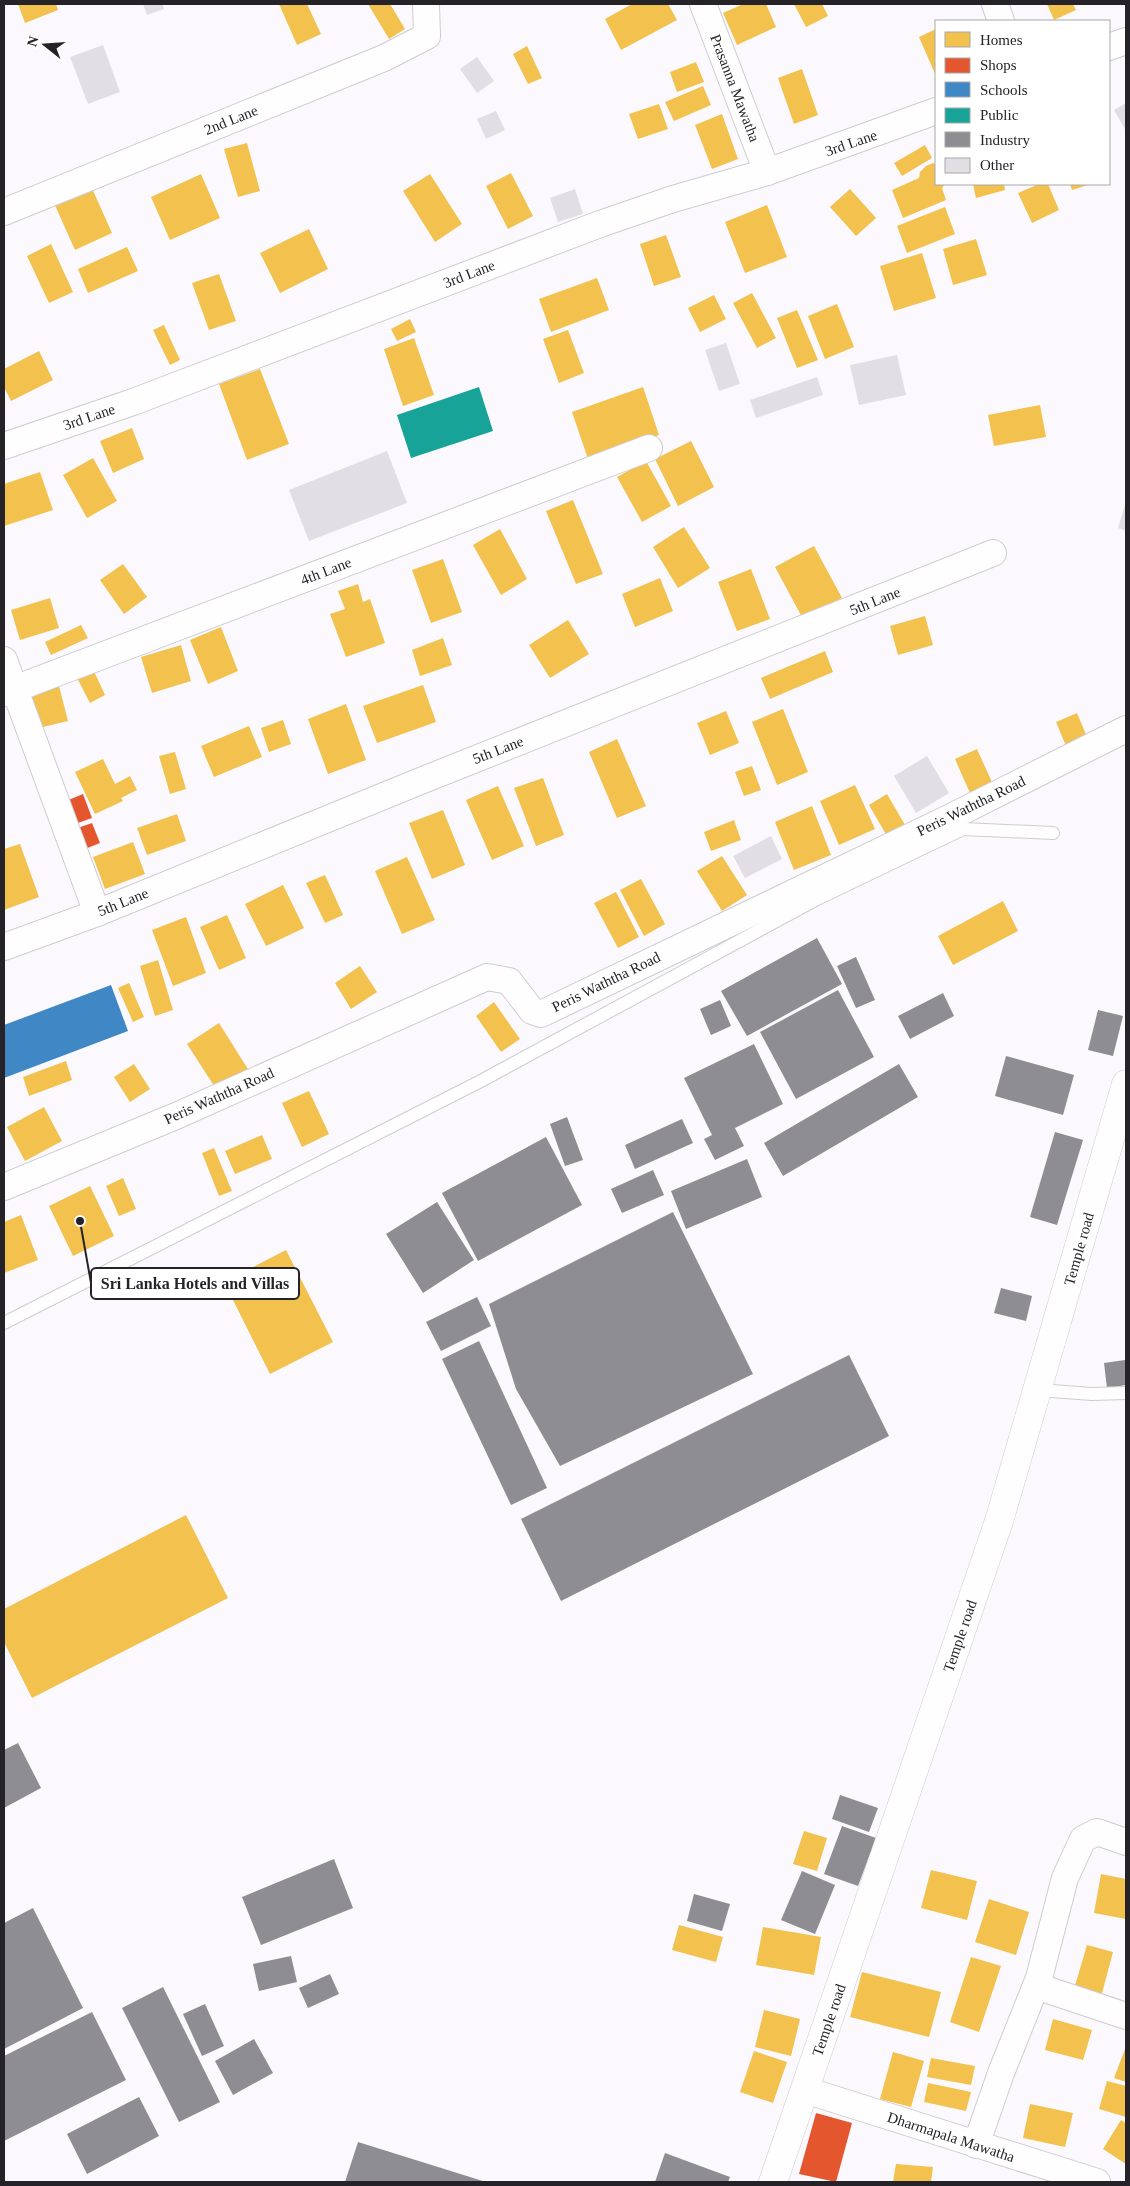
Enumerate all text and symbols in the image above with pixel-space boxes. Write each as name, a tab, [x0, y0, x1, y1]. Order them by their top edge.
north arrow	[20, 20, 70, 70]
legend	[935, 20, 1110, 185]
street label: Prasanna Mawatha	[707, 32, 763, 144]
text: Homes	[980, 32, 1023, 48]
text: N	[24, 34, 42, 48]
text: Shops	[980, 57, 1017, 73]
text: Schools	[980, 82, 1028, 98]
street label: 2nd Lane	[202, 102, 260, 138]
text: Public	[980, 107, 1019, 123]
street label: 3rd Lane	[823, 127, 879, 159]
text: Industry	[980, 132, 1030, 148]
text: Other	[980, 157, 1014, 173]
street label: 3rd Lane	[441, 257, 497, 291]
street label: 3rd Lane	[61, 401, 117, 433]
street label: 4th Lane	[298, 554, 354, 588]
street label: 5th Lane	[847, 584, 903, 618]
street label: 5th Lane	[470, 733, 526, 767]
street label: Peris Waththa Road	[914, 773, 1028, 839]
street label: 5th Lane	[95, 885, 151, 919]
street label: Peris Waththa Road	[549, 949, 663, 1015]
street label: Peris Waththa Road	[162, 1064, 277, 1127]
street label: Temple road	[1061, 1210, 1097, 1287]
callout: Sri Lanka Hotels and Villas	[91, 1268, 299, 1299]
text: Sri Lanka Hotels and Villas	[101, 1275, 289, 1292]
street label: Temple road	[940, 1597, 980, 1674]
street label: Temple road	[809, 1981, 849, 2058]
street label: Dharmapala Mawatha	[885, 2109, 1017, 2165]

